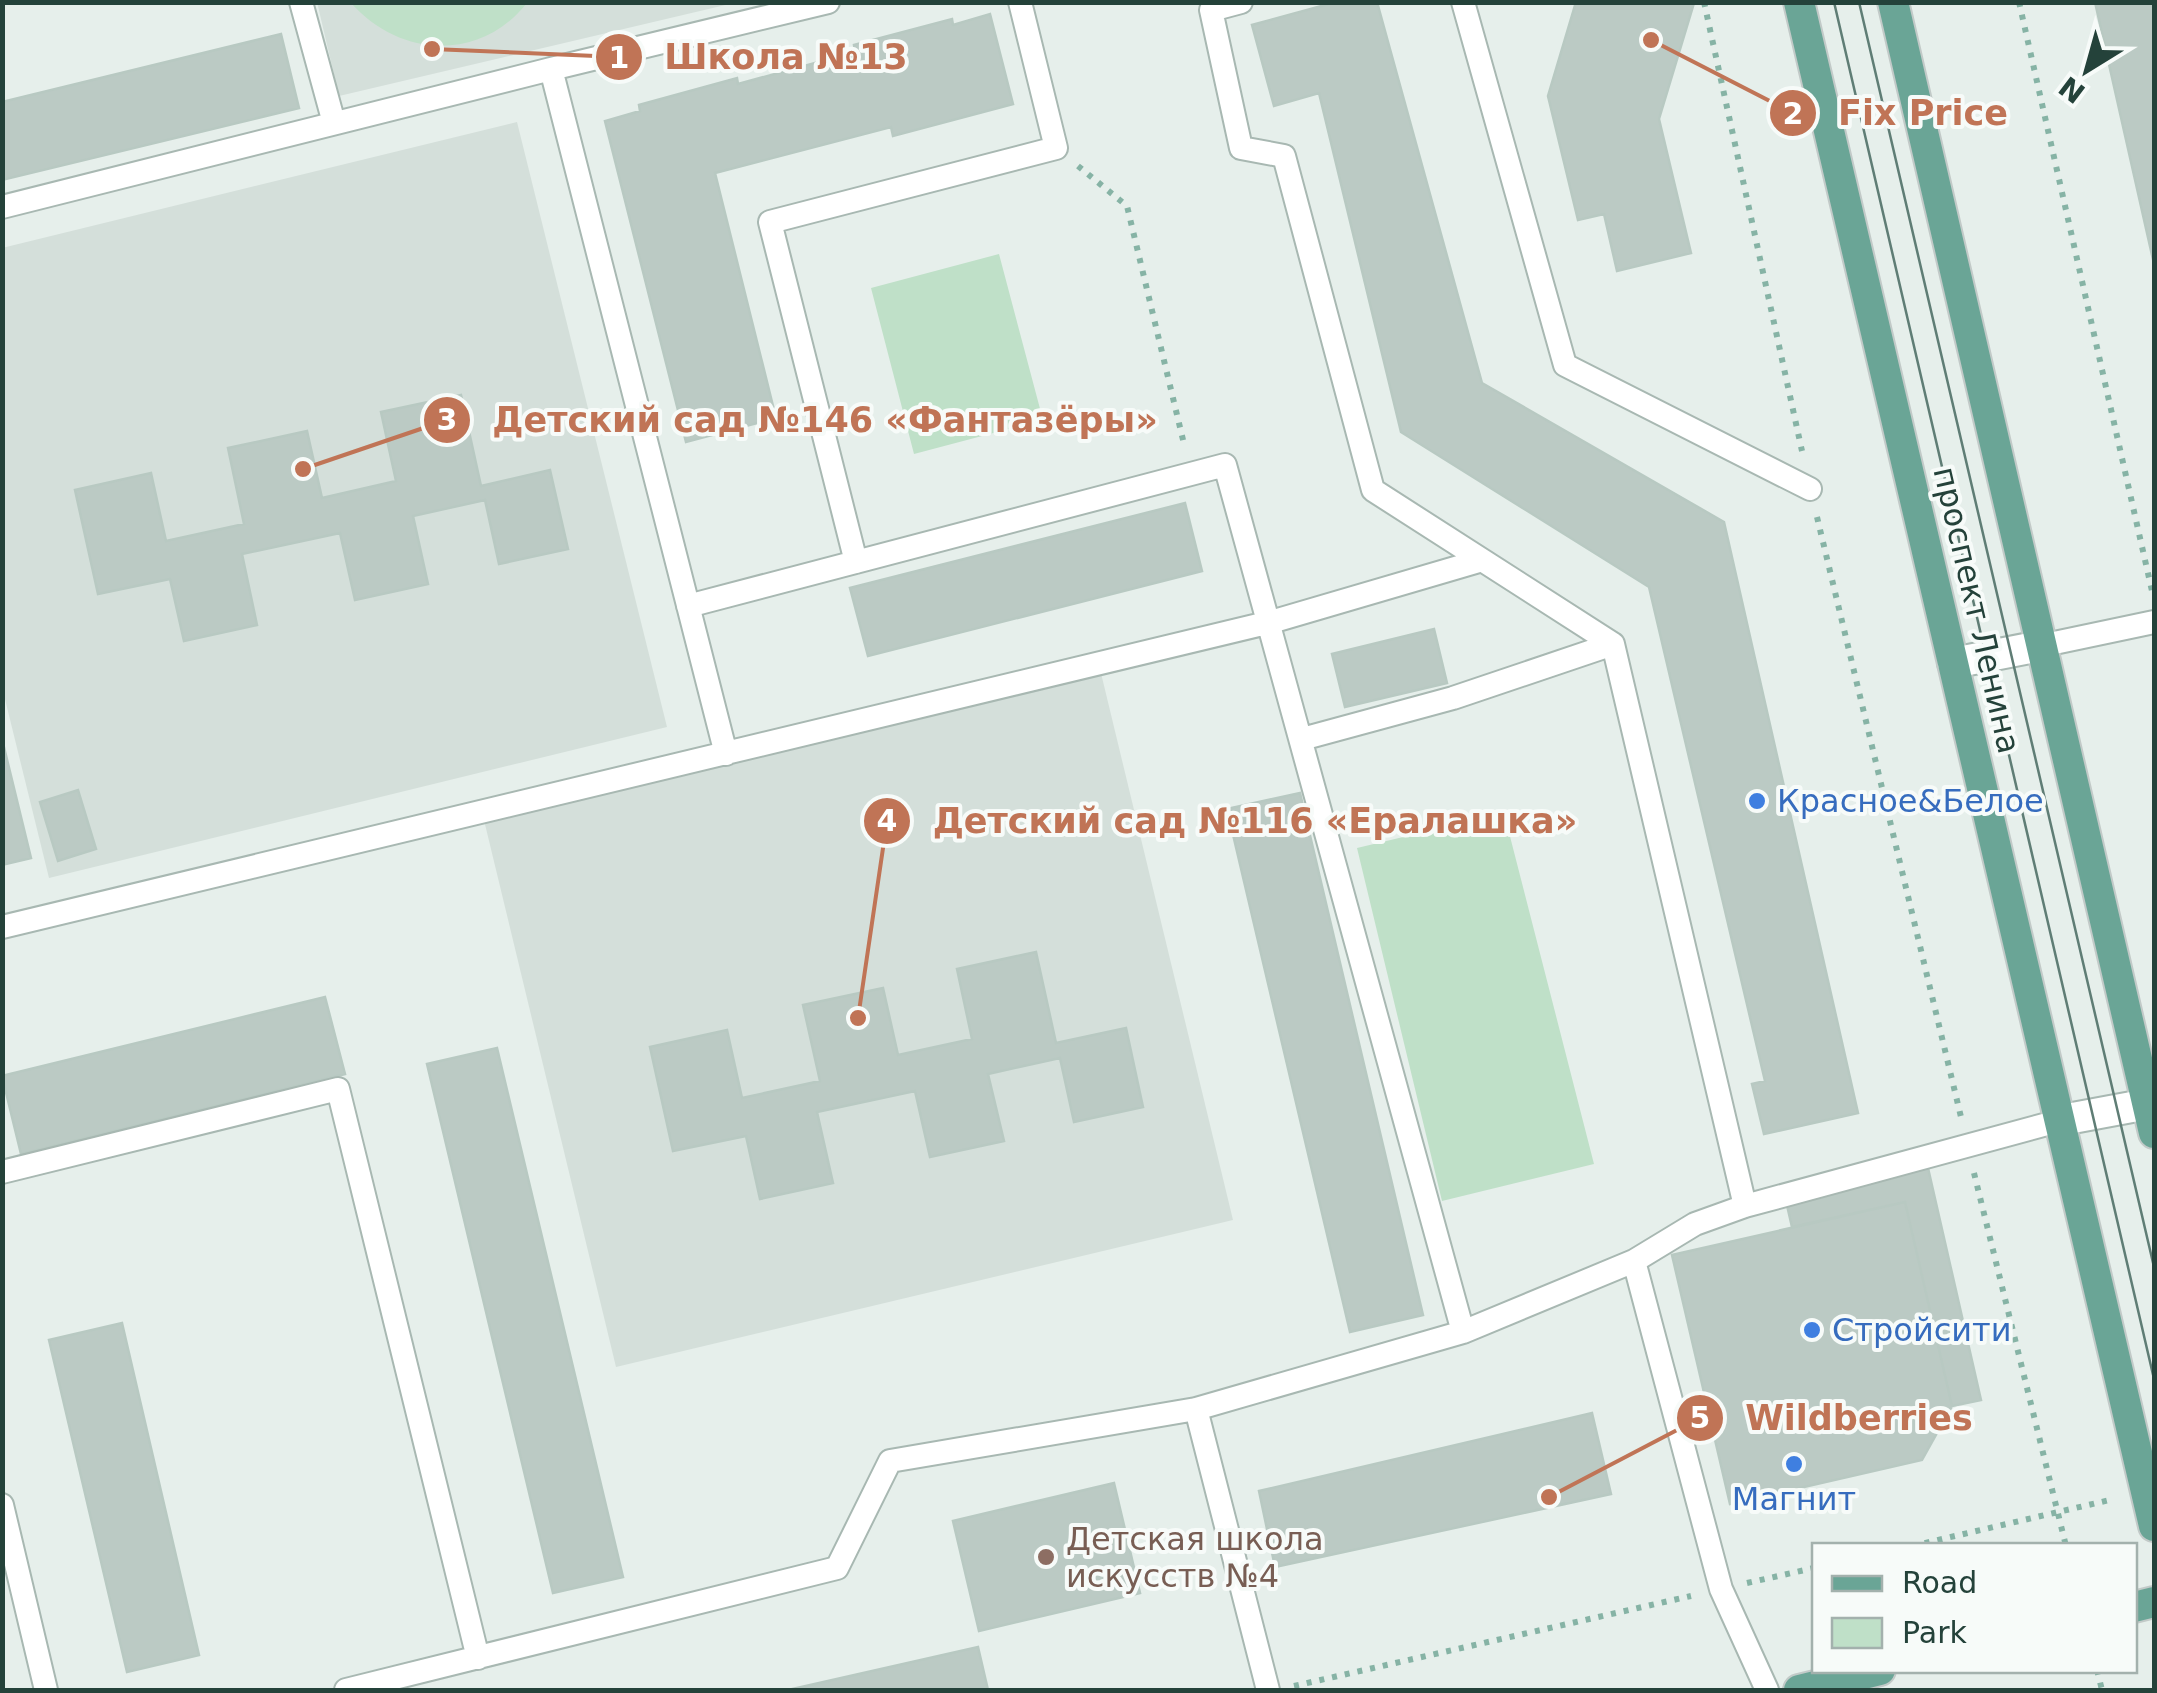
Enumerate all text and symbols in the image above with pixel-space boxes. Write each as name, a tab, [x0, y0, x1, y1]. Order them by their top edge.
north arrow	[2037, 20, 2137, 120]
callout: Школа №13	[594, 25, 927, 90]
text: Школа №13	[664, 37, 908, 77]
text: 1	[609, 40, 629, 75]
text: N	[2053, 69, 2092, 110]
callout: Fix Price	[1768, 81, 2028, 146]
text: Fix Price	[1838, 93, 2008, 133]
text: 2	[1783, 96, 1803, 131]
callout: Детский сад №146 «Фантазёры»	[422, 387, 1178, 452]
text: Детский сад №146 «Фантазёры»	[492, 400, 1158, 440]
text: 3	[437, 402, 457, 437]
street label: проспект Ленина	[1926, 463, 2028, 757]
place label: Красное&Белое	[1777, 782, 2044, 820]
callout: Детский сад №116 «Ералашка»	[862, 788, 1597, 853]
marker: Красное&Белое	[1746, 790, 1768, 812]
text: Детский сад №116 «Ералашка»	[933, 801, 1577, 841]
text: 4	[877, 803, 897, 838]
place label: Стройсити	[1832, 1311, 2012, 1349]
marker: Стройсити	[1801, 1319, 1823, 1341]
callout: Wildberries	[1675, 1385, 1993, 1450]
text: Wildberries	[1745, 1398, 1973, 1438]
text: 5	[1690, 1400, 1710, 1435]
marker: Магнит	[1783, 1453, 1805, 1475]
place label: Магнит	[1732, 1480, 1856, 1518]
place label: Детская школа искусств №4	[1066, 1520, 1324, 1595]
legend	[1812, 1543, 2137, 1673]
marker: Детская школа искусств №4	[1035, 1546, 1057, 1568]
text: Road	[1902, 1565, 1977, 1600]
text: Park	[1902, 1615, 1967, 1650]

